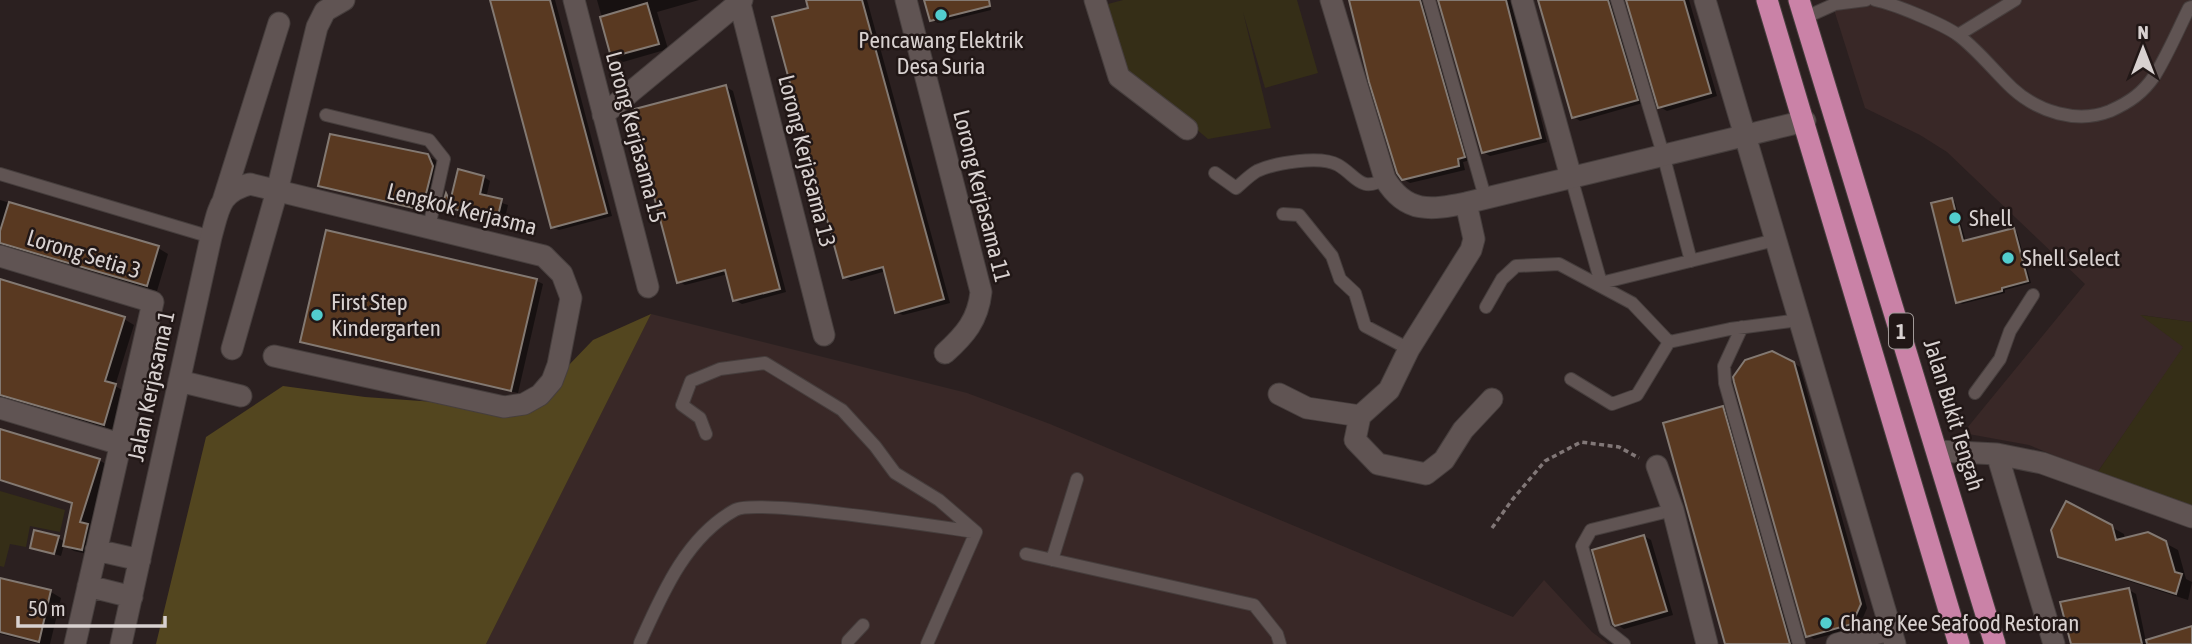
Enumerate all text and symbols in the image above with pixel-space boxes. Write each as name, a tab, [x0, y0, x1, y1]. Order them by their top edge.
marker: Pencawang Elektrik Desa Suria	[933, 7, 949, 23]
north arrow	[2108, 14, 2178, 84]
text: N	[2137, 21, 2149, 43]
place label: Pencawang Elektrik Desa Suria	[858, 27, 1024, 79]
street label: Lorong Kerjasama 15	[601, 48, 671, 226]
street label: Lorong Kerjasama 13	[773, 72, 841, 250]
street label: Lorong Kerjasama 11	[948, 107, 1016, 285]
street label: Lengkok Kerjasma	[384, 178, 540, 240]
place label: Shell	[1969, 205, 2012, 231]
marker: Shell	[1947, 210, 1963, 226]
street label: Lorong Setia 3	[24, 224, 144, 284]
place label: Shell Select	[2022, 245, 2120, 271]
marker: Shell Select	[2000, 250, 2016, 266]
place label: First Step Kindergarten	[331, 289, 441, 341]
marker: First Step Kindergarten	[309, 307, 325, 323]
street label: Jalan Kerjasama 1	[122, 308, 180, 464]
road number: 1	[1889, 314, 1913, 348]
street label: Jalan Bukit Tengah	[1919, 336, 1989, 494]
scale bar	[18, 584, 164, 628]
text: 50 m	[28, 596, 66, 620]
place label: Chang Kee Seafood Restoran	[1840, 610, 2079, 636]
marker: Chang Kee Seafood Restoran	[1818, 615, 1834, 631]

